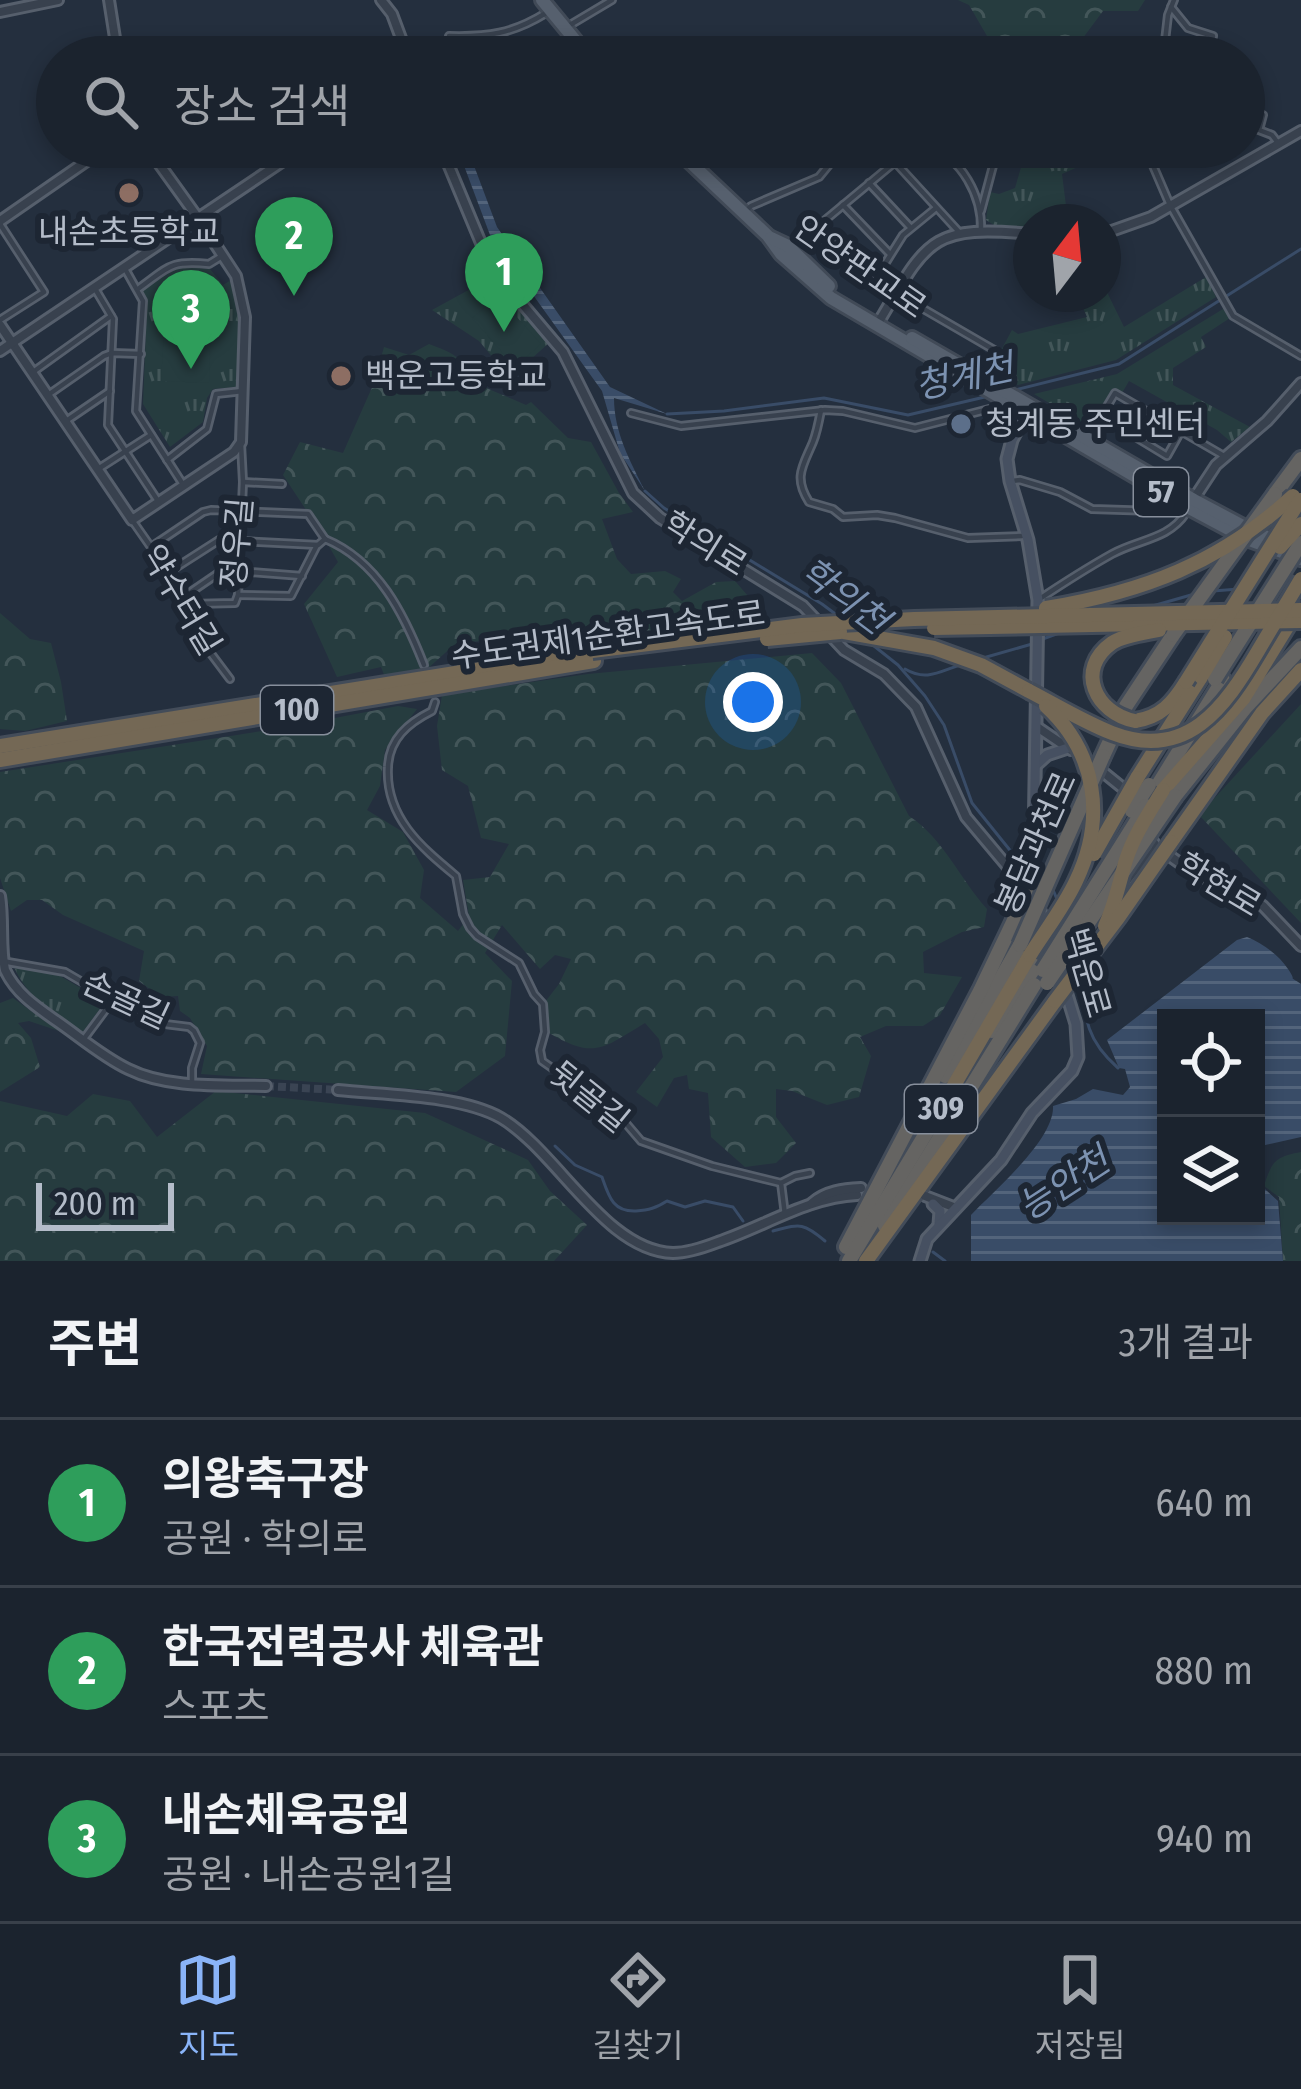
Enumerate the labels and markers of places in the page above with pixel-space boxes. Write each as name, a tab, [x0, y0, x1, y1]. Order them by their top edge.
marker: 내손초등학교	[116, 180, 142, 206]
pin: 2	[255, 197, 333, 296]
place label: 내손초등학교	[38, 212, 220, 252]
pin: 1	[465, 233, 543, 332]
pin: 3	[152, 270, 230, 369]
place label: 백운고등학교	[365, 356, 547, 396]
marker: 백운고등학교	[328, 363, 354, 389]
place label: 청계동 주민센터	[985, 404, 1205, 444]
marker: 청계동 주민센터	[948, 411, 974, 437]

